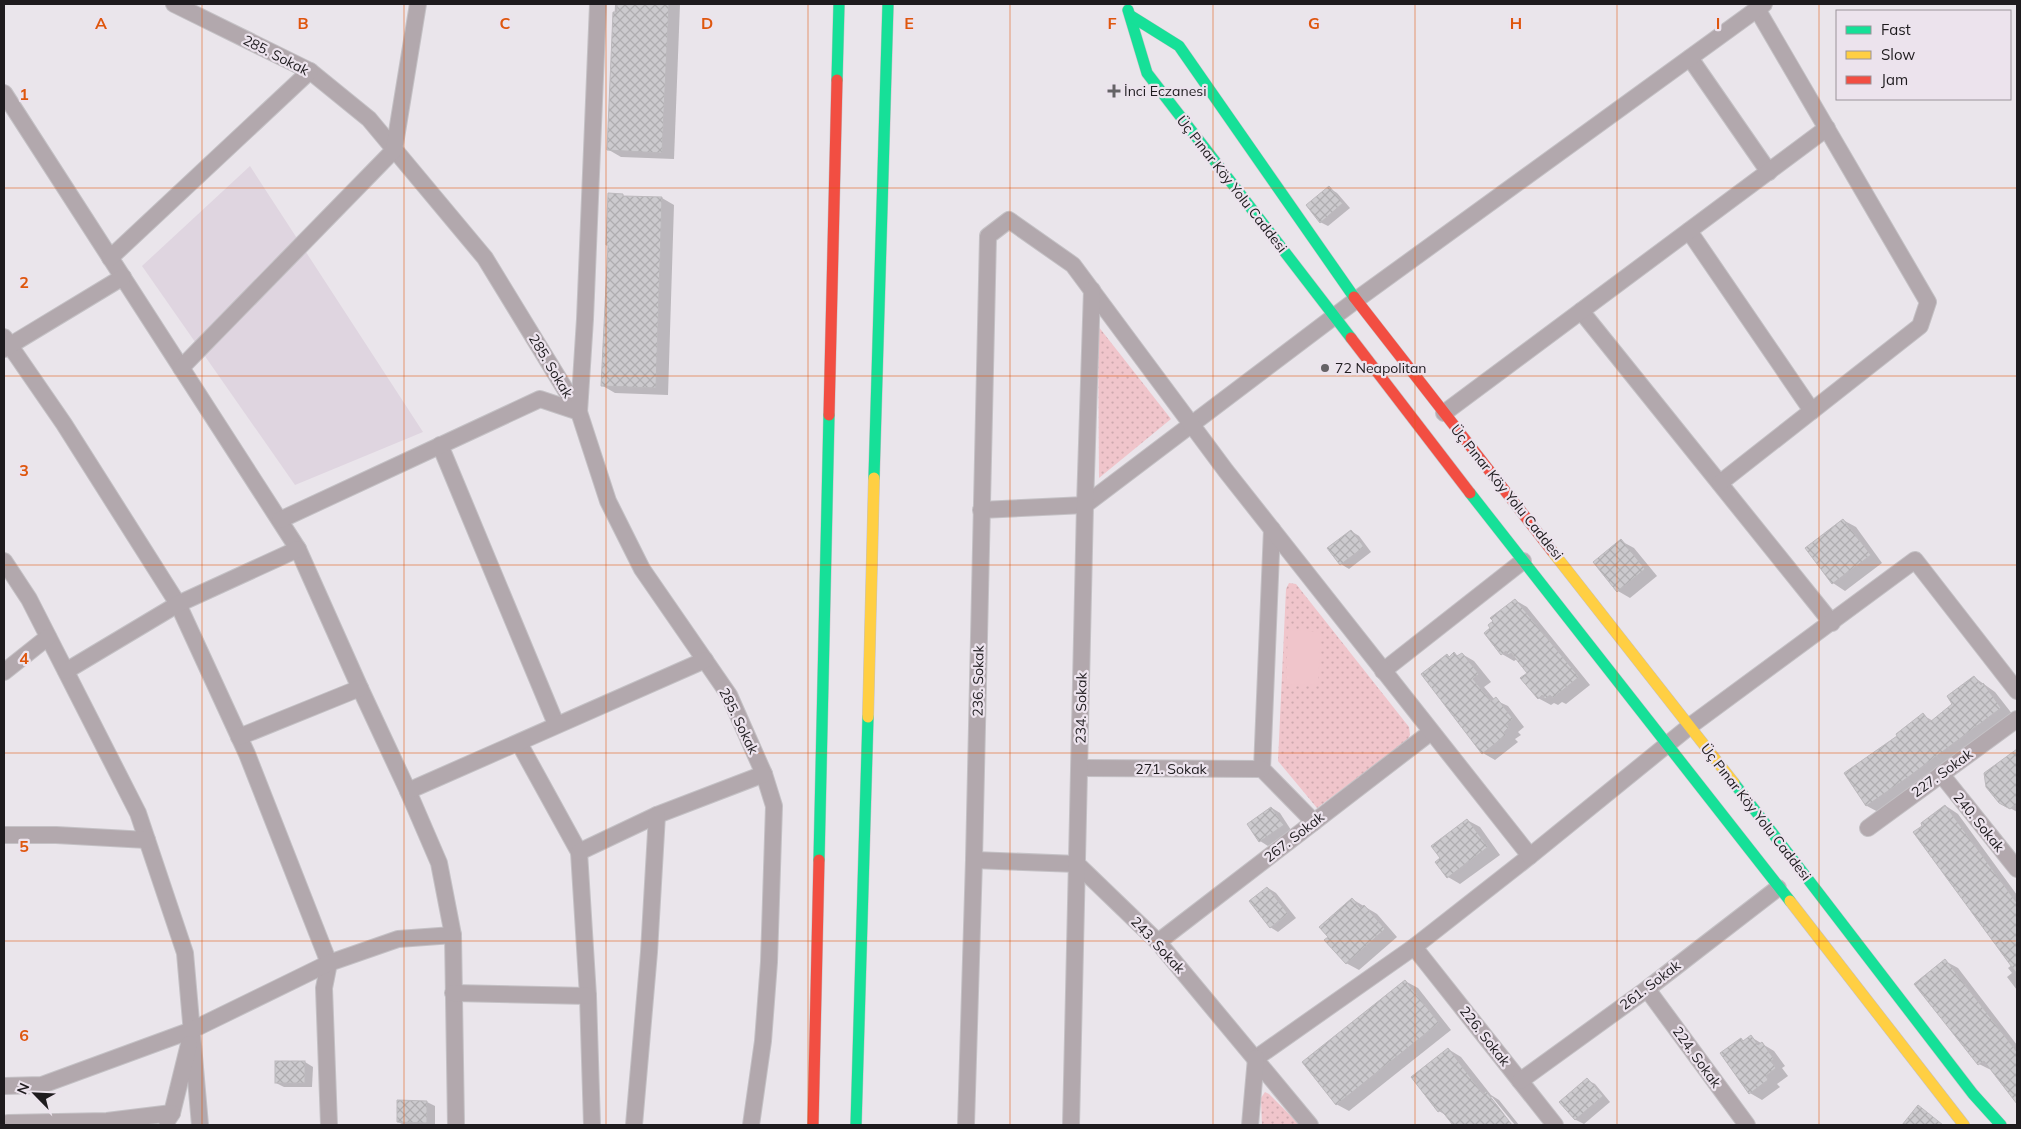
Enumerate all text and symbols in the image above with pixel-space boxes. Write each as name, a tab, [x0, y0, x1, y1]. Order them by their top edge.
legend	[1836, 10, 2011, 100]
text: A	[95, 13, 107, 33]
text: B	[297, 13, 309, 33]
text: C	[500, 13, 511, 33]
text: D	[701, 13, 713, 33]
text: E	[904, 13, 914, 33]
text: F	[1107, 13, 1117, 33]
text: G	[1308, 13, 1320, 33]
text: H	[1510, 13, 1522, 33]
text: I	[1716, 13, 1720, 33]
text: Fast	[1881, 20, 1911, 39]
street label: 285. Sokak	[240, 31, 313, 80]
text: Slow	[1881, 45, 1915, 64]
text: Jam	[1881, 70, 1908, 89]
place label: İnci Eczanesi	[1124, 82, 1207, 100]
text: 1	[19, 84, 29, 104]
marker: İnci Eczanesi	[1108, 85, 1120, 97]
street label: Üç Pınar Köy Yolu Caddesi	[1173, 112, 1291, 256]
text: 2	[19, 272, 29, 292]
street label: 285. Sokak	[525, 331, 578, 402]
place label: 72 Neapolitan	[1335, 359, 1427, 377]
marker: 72 Neapolitan	[1319, 362, 1331, 374]
street label: Üç Pınar Köy Yolu Caddesi	[1447, 421, 1567, 563]
text: 3	[19, 460, 29, 480]
street label: 236. Sokak	[968, 644, 988, 717]
text: 4	[19, 648, 29, 668]
street label: 234. Sokak	[1071, 671, 1091, 744]
street label: 285. Sokak	[715, 685, 763, 758]
street label: Üç Pınar Köy Yolu Caddesi	[1697, 740, 1815, 884]
street label: 227. Sokak	[1908, 744, 1977, 801]
street label: 271. Sokak	[1135, 760, 1208, 778]
street label: 240. Sokak	[1950, 789, 2009, 856]
street label: 267. Sokak	[1260, 807, 1328, 866]
text: 5	[19, 836, 29, 856]
street label: 243. Sokak	[1127, 913, 1190, 978]
street label: 261. Sokak	[1616, 956, 1685, 1014]
street label: 226. Sokak	[1456, 1002, 1515, 1070]
street label: 224. Sokak	[1669, 1023, 1726, 1092]
text: 6	[19, 1025, 29, 1045]
north arrow	[10, 1069, 60, 1119]
text: N	[13, 1080, 33, 1097]

